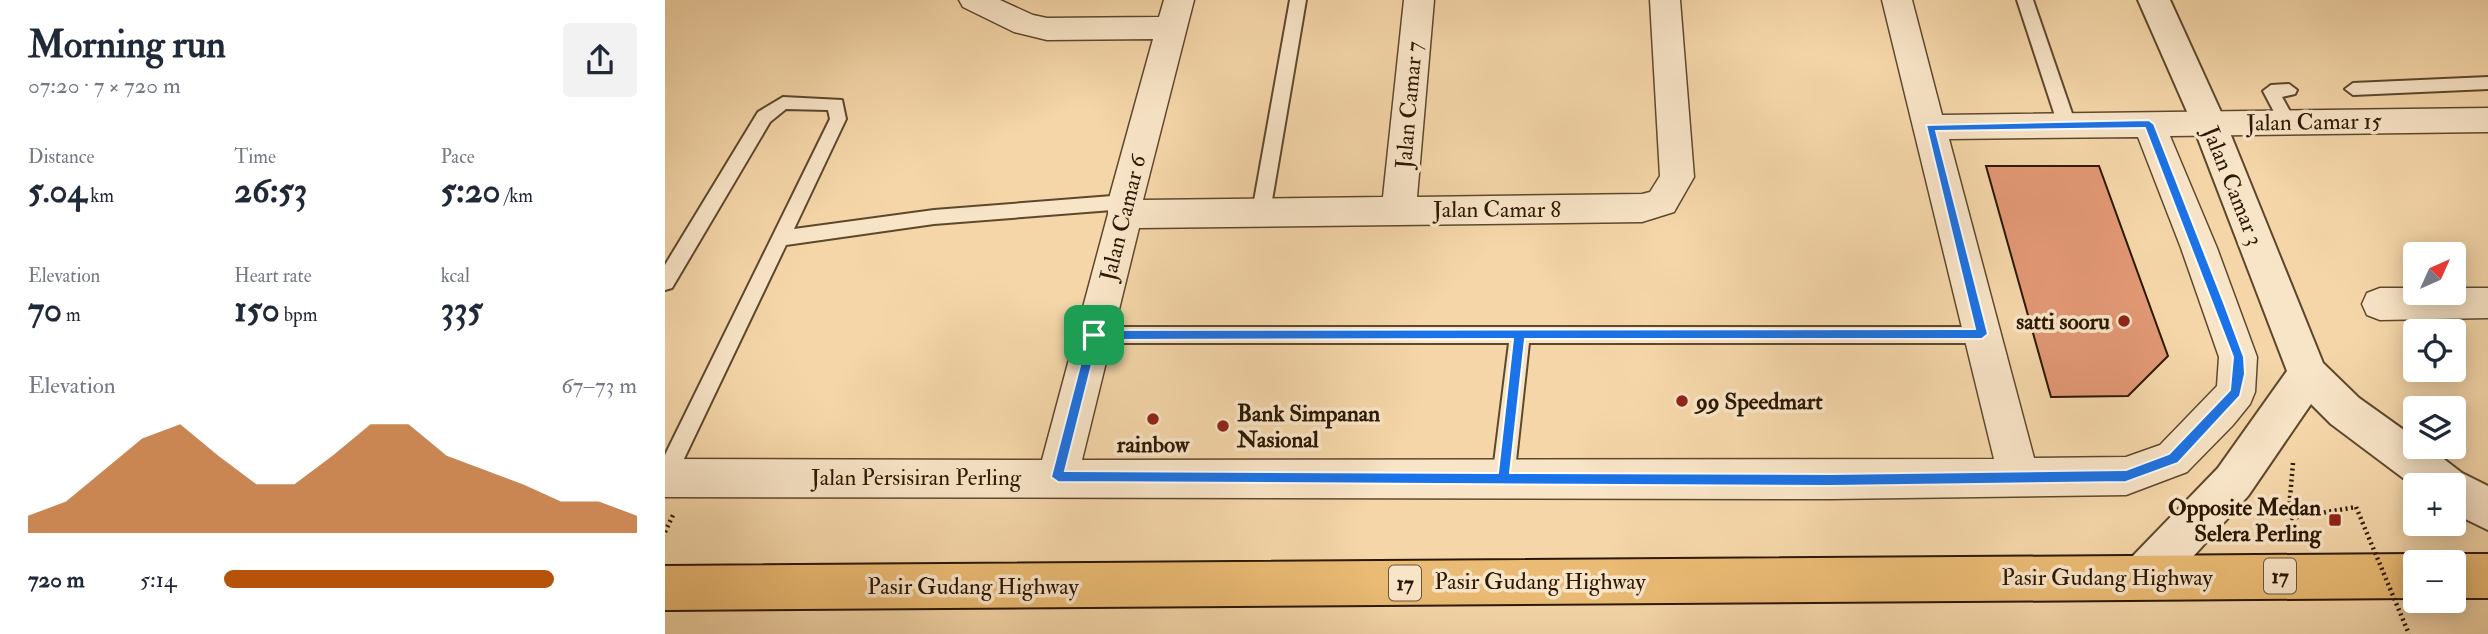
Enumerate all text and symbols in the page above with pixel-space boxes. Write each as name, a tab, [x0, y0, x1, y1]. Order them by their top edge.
text: Morning run	[28, 21, 226, 69]
button: share	[563, 23, 637, 97]
street label: Jalan Camar 7	[1389, 40, 1429, 171]
text: 07:20 · 7 × 720 m	[28, 71, 181, 100]
street label: Jalan Camar 15	[2245, 106, 2382, 138]
street label: Jalan Camar 3	[2196, 121, 2270, 250]
text: Distance	[28, 145, 94, 169]
text: Time	[234, 145, 276, 169]
text: Pace	[441, 145, 475, 169]
street label: Jalan Camar 6	[1093, 151, 1153, 285]
text: 5.04	[28, 169, 86, 213]
text: 26:53	[234, 169, 307, 213]
text: 5:20	[441, 169, 500, 213]
text: km	[86, 184, 114, 208]
text: /km	[500, 184, 533, 208]
street label: Jalan Camar 8	[1432, 195, 1561, 224]
north arrow	[2403, 242, 2466, 304]
map controls	[2403, 242, 2466, 613]
text: Elevation	[28, 264, 100, 288]
text: Heart rate	[234, 264, 312, 288]
text: kcal	[441, 264, 470, 288]
text: 70	[28, 288, 62, 332]
text: 150	[234, 288, 280, 332]
text: 335	[441, 288, 483, 332]
text: m	[62, 303, 81, 327]
text: bpm	[280, 303, 317, 327]
pin	[1064, 305, 1124, 365]
place label: satti sooru	[2016, 307, 2110, 336]
marker: satti sooru	[2116, 313, 2132, 329]
icon: arrive	[1075, 316, 1113, 354]
button: locate	[2403, 319, 2466, 382]
text: Elevation	[28, 371, 116, 400]
text: 67–73 m	[561, 371, 637, 400]
place label: 99 Speedmart	[1694, 387, 1823, 417]
marker: 99 Speedmart	[1674, 393, 1690, 409]
button: layers	[2403, 396, 2466, 459]
place label: Bank Simpanan Nasional	[1236, 399, 1380, 454]
marker: rainbow	[1145, 411, 1161, 427]
marker: Bank Simpanan Nasional	[1215, 418, 1231, 434]
place label: rainbow	[1117, 430, 1190, 459]
street label: Jalan Persisiran Perling	[810, 463, 1022, 492]
button: +	[2403, 473, 2466, 536]
place label: Opposite Medan Selera Perling	[2168, 493, 2323, 549]
marker: Opposite Medan Selera Perling	[2327, 512, 2343, 528]
button: −	[2403, 550, 2466, 613]
road number: 17	[2264, 558, 2296, 594]
street label: Pasir Gudang Highway	[2001, 563, 2214, 592]
text: 720 m	[28, 565, 85, 594]
text: 5:14	[140, 565, 176, 594]
road number: 17	[1389, 566, 1421, 600]
street label: Pasir Gudang Highway	[1434, 567, 1647, 596]
street label: Pasir Gudang Highway	[867, 572, 1080, 601]

